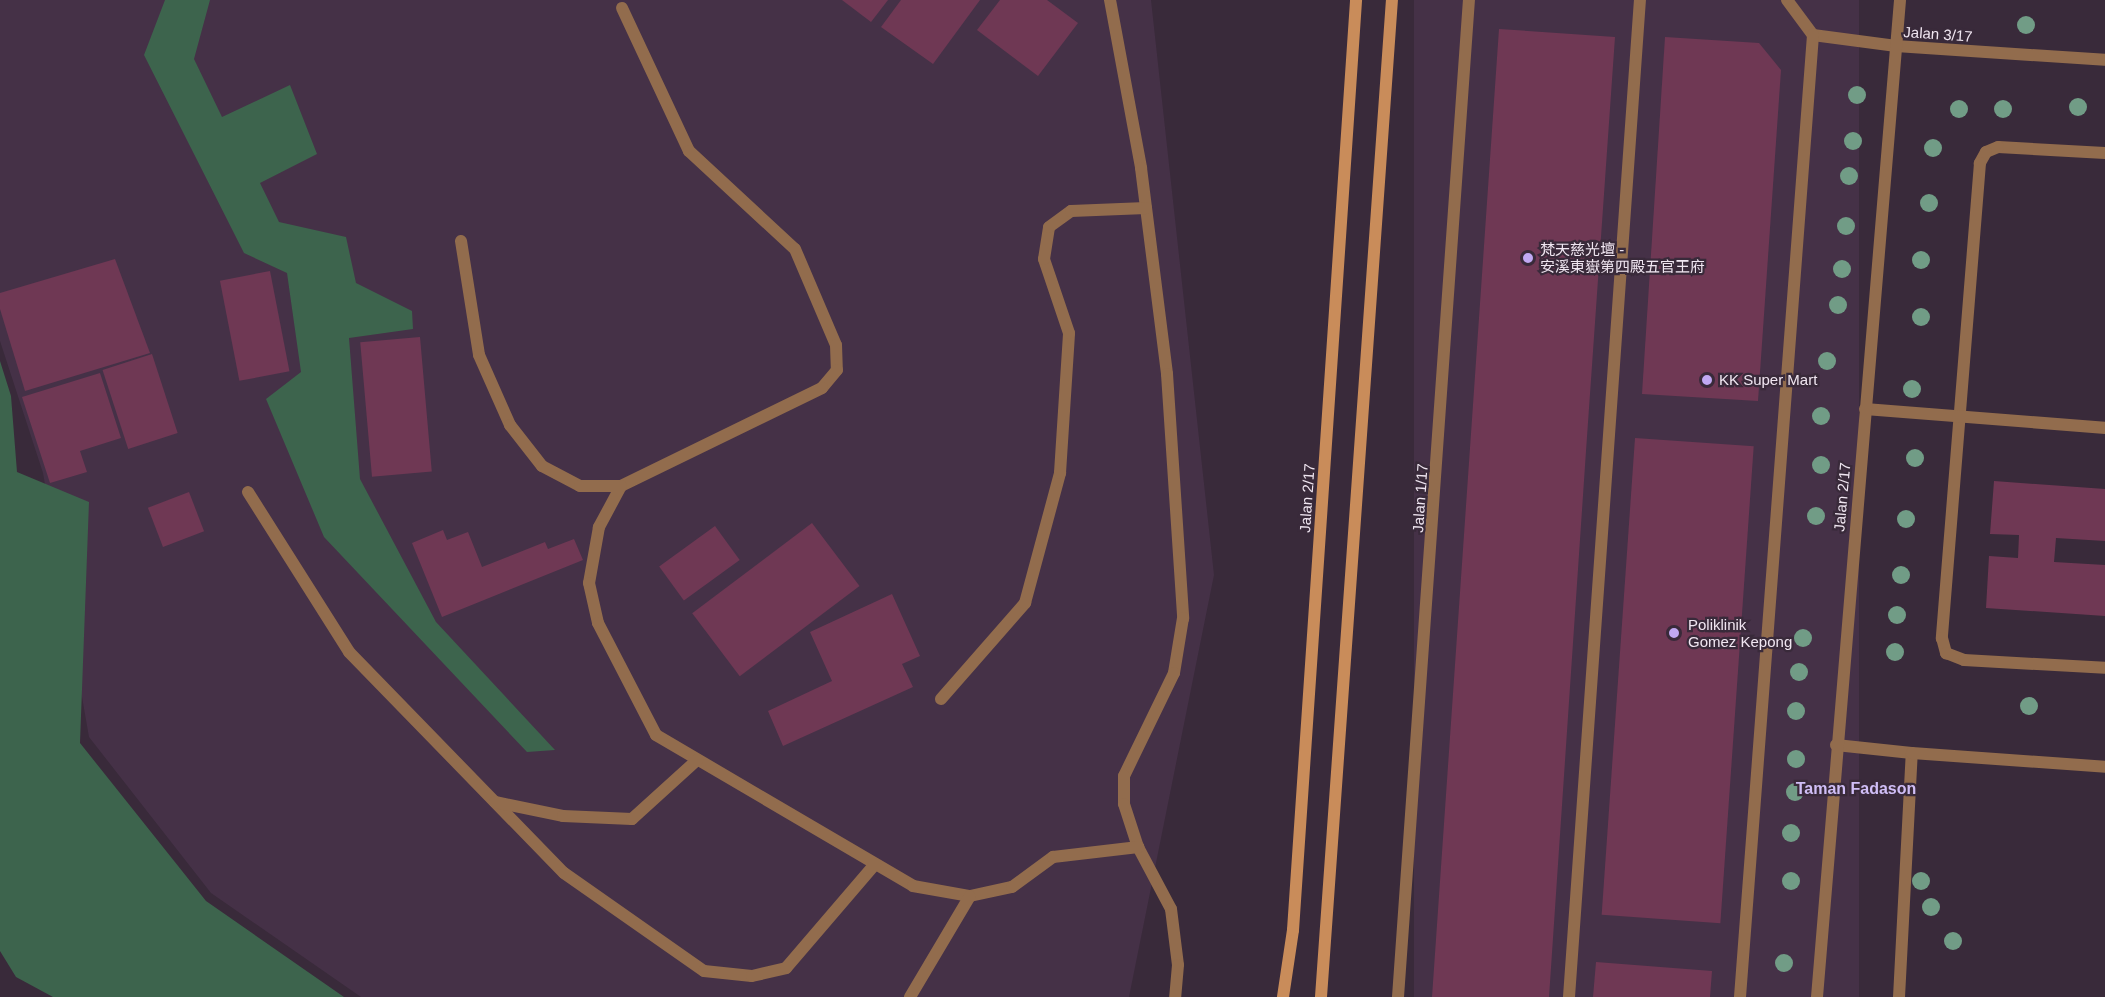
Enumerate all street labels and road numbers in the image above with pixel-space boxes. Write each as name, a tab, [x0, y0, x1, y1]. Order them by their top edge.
street label: Jalan 3/17	[1903, 23, 1973, 45]
street label: Jalan 2/17	[1830, 462, 1854, 532]
street label: Jalan 2/17	[1296, 463, 1318, 533]
street label: Jalan 1/17	[1409, 463, 1431, 533]

